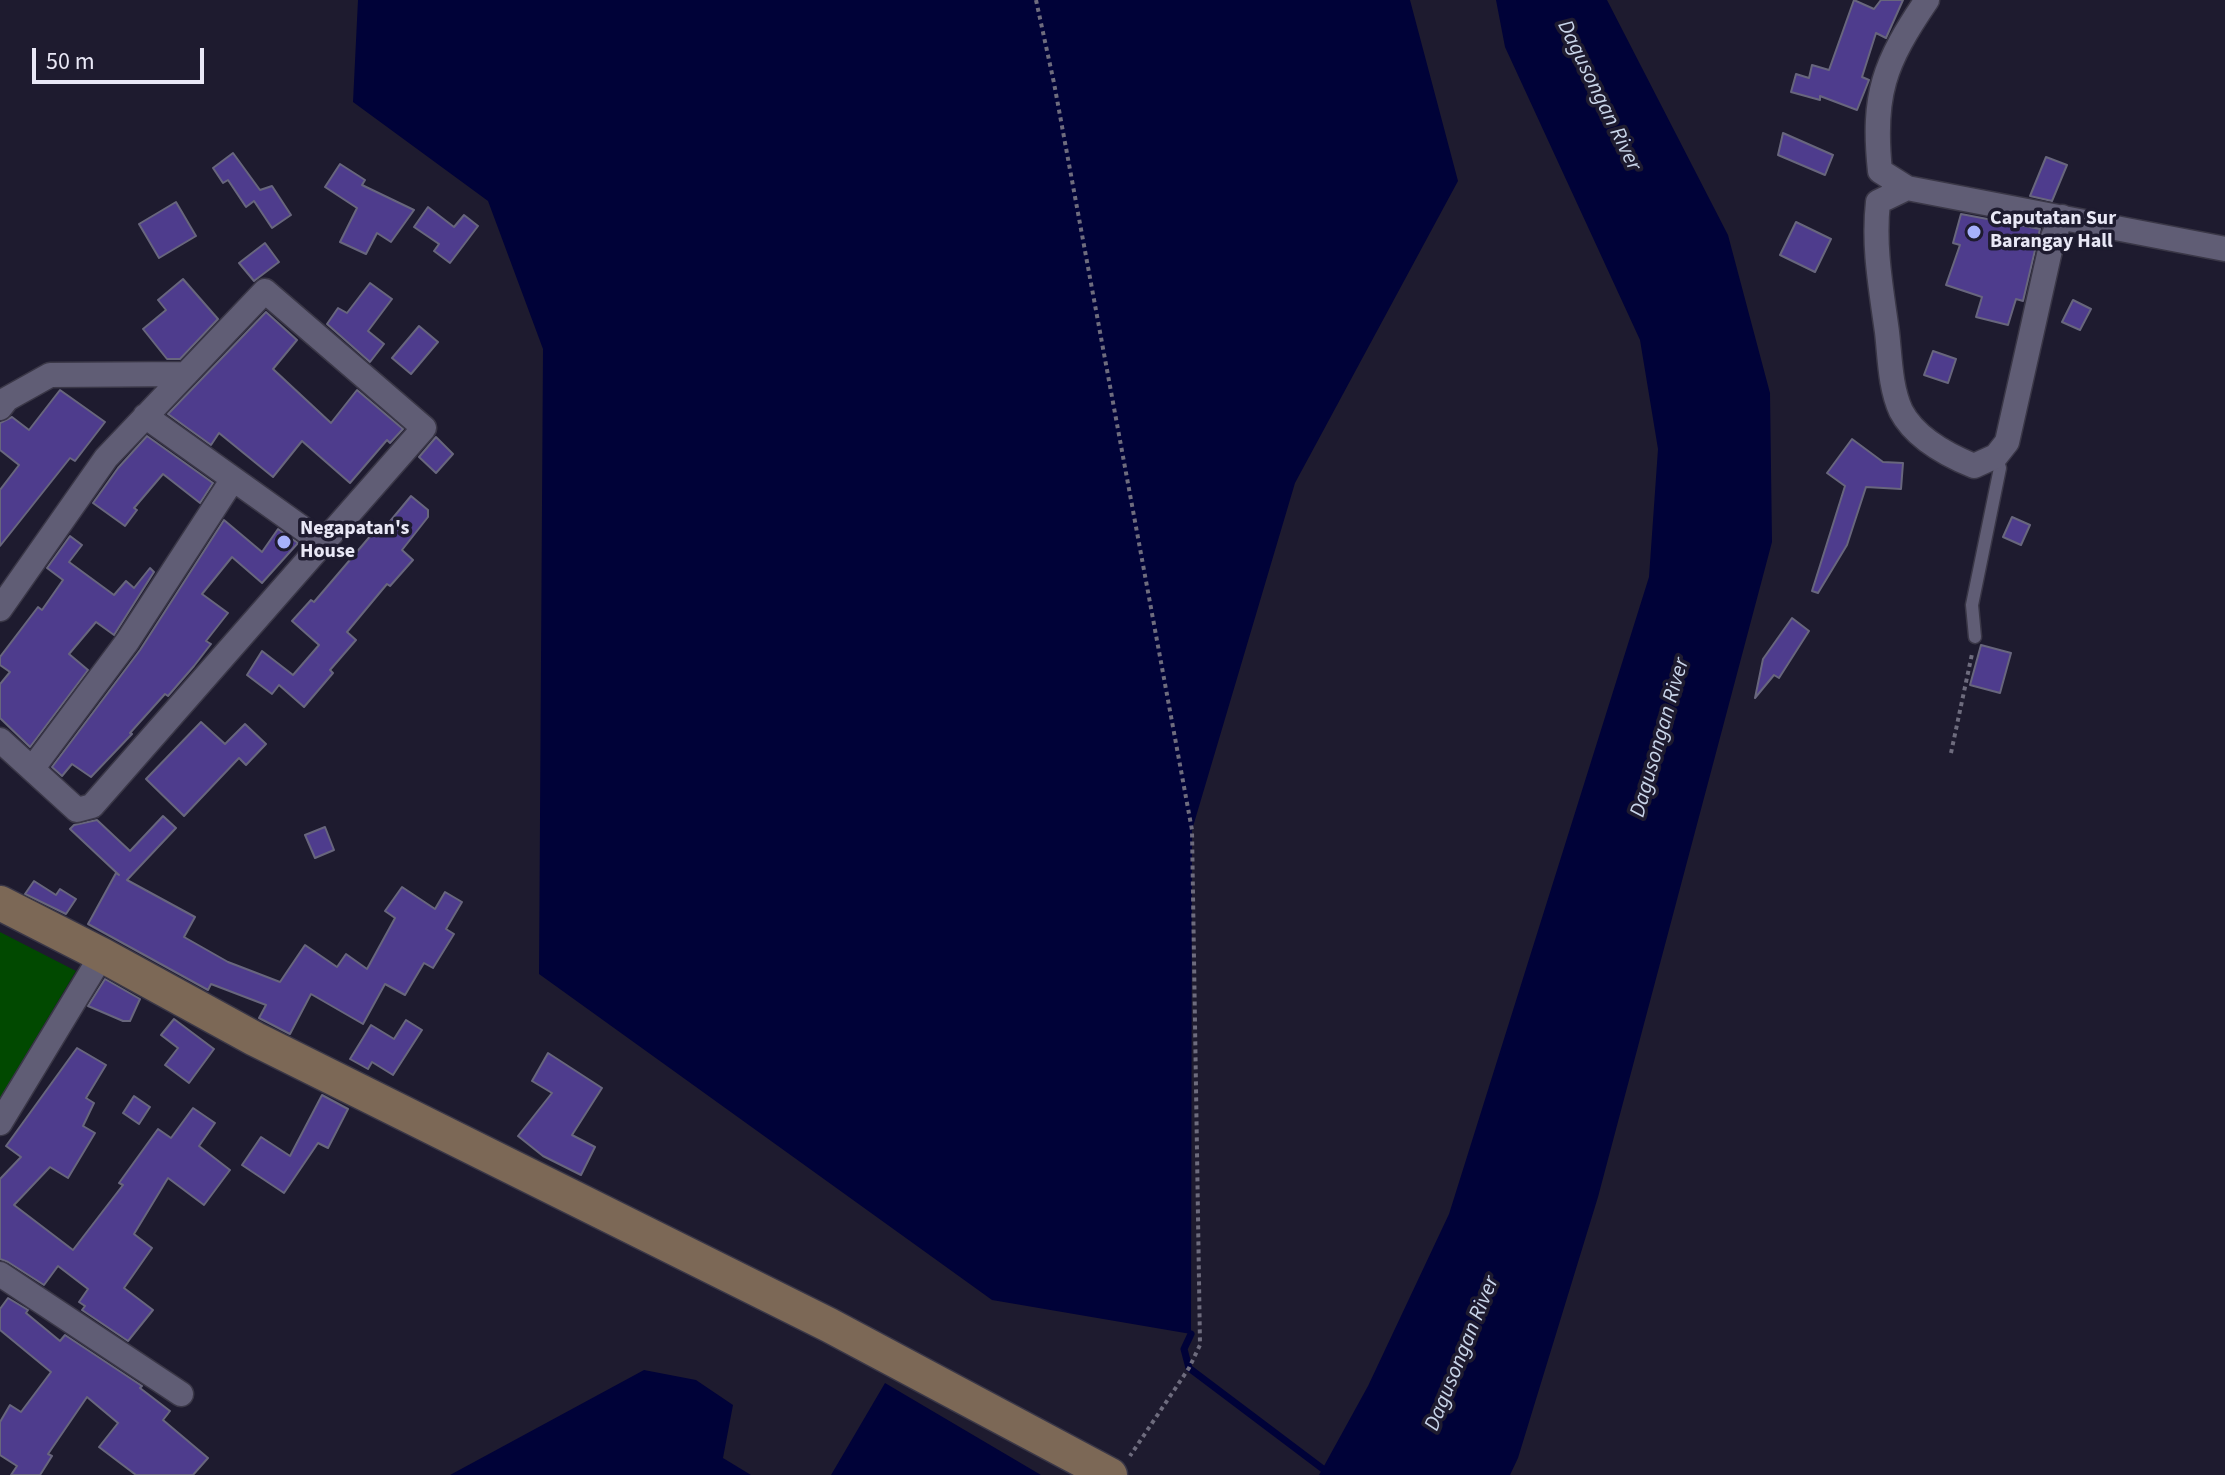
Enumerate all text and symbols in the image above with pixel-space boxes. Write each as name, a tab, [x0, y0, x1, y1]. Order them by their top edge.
water label: Dagusongan River	[1550, 16, 1646, 176]
scale bar	[36, 32, 208, 82]
text: 50 m	[46, 44, 95, 79]
place label: Caputatan Sur Barangay Hall	[1990, 208, 2116, 255]
marker: Caputatan Sur Barangay Hall	[1965, 223, 1983, 241]
place label: Negapatan's House	[300, 518, 409, 565]
marker: Negapatan's House	[275, 533, 293, 551]
water label: Dagusongan River	[1626, 655, 1696, 821]
water label: Dagusongan River	[1420, 1273, 1506, 1435]

